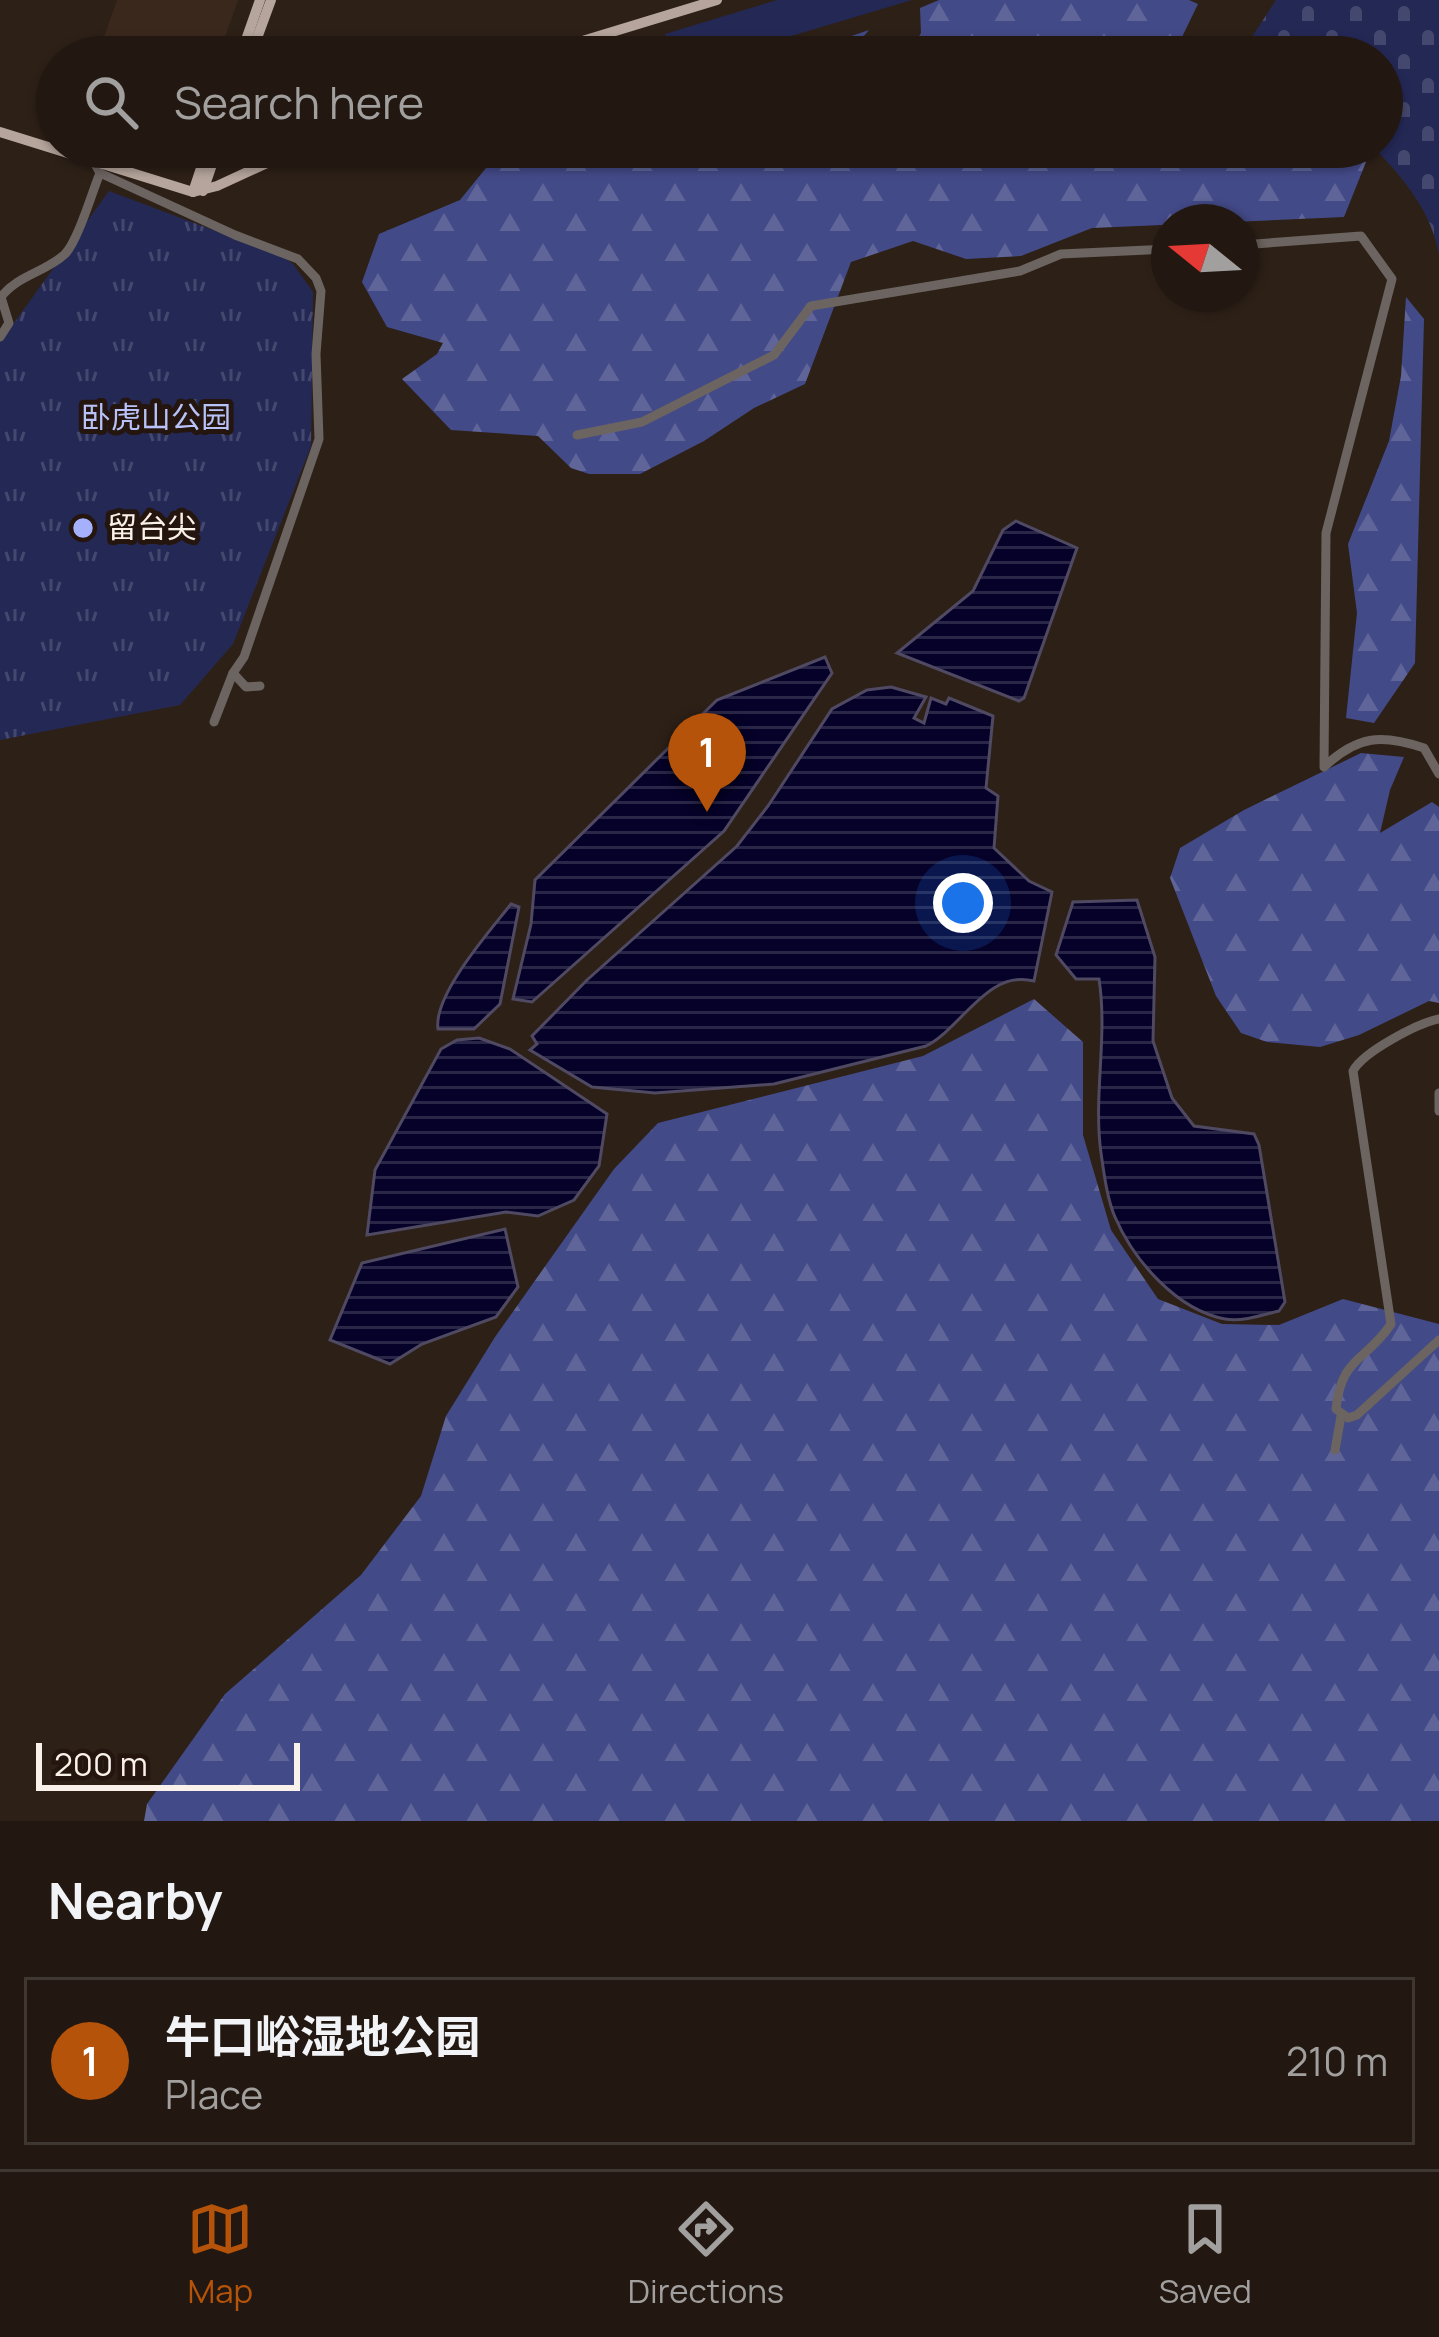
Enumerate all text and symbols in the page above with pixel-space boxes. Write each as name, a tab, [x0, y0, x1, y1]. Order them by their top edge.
search box	[36, 36, 1403, 168]
icon: search	[78, 69, 144, 135]
text: Search here	[174, 71, 424, 133]
north arrow	[1151, 204, 1259, 312]
park label: 卧虎山公园	[81, 396, 231, 437]
place label: 留台尖	[107, 506, 197, 547]
marker: 留台尖	[70, 515, 96, 541]
pin: 1	[668, 713, 746, 812]
your location	[933, 873, 993, 933]
scale bar	[36, 1737, 300, 1790]
text: 200 m	[54, 1741, 148, 1786]
text: Nearby	[48, 1865, 223, 1934]
text: 牛口峪湿地公园	[165, 2005, 480, 2067]
text: 1	[81, 2034, 99, 2088]
text: 210 m	[1286, 2034, 1388, 2088]
text: Place	[165, 2067, 263, 2121]
tab: Map	[187, 2196, 253, 2313]
tab: Directions	[628, 2196, 784, 2313]
tab: Saved	[1159, 2196, 1252, 2313]

